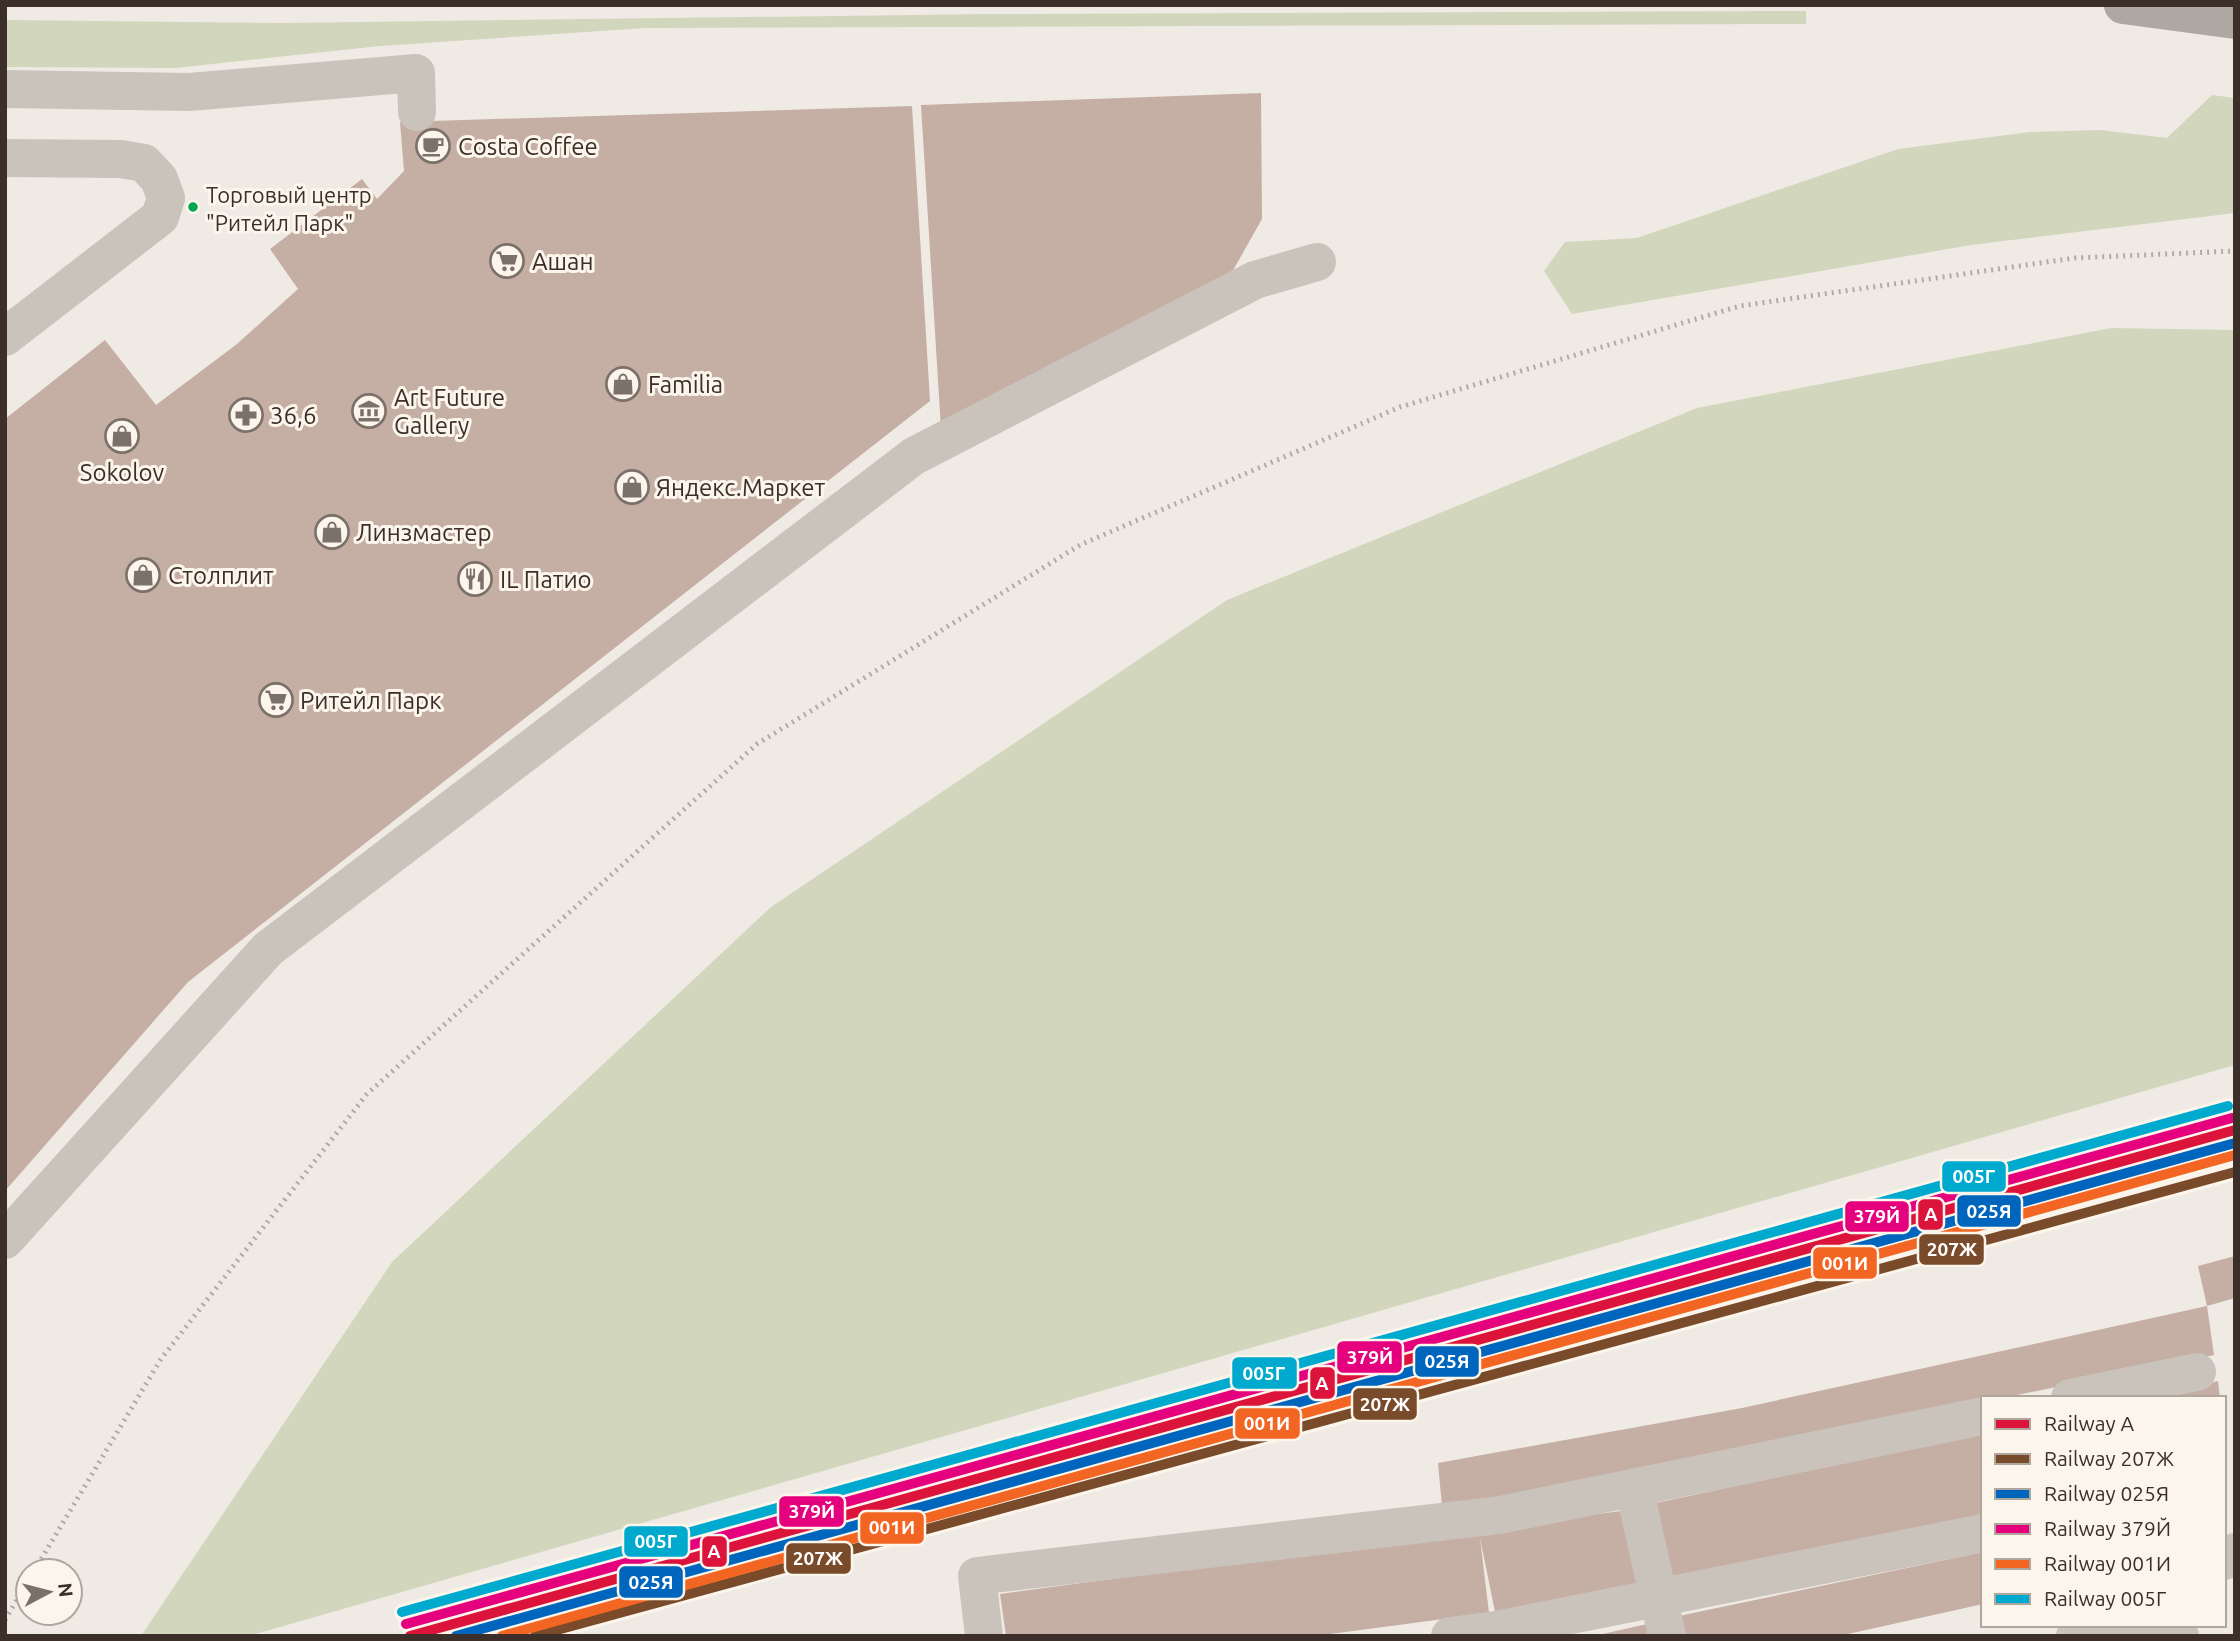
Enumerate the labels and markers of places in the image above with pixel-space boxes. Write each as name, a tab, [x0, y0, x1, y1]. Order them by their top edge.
cafe icon: Costa Coffee	[414, 127, 452, 165]
place label: Costa Coffee	[458, 133, 598, 160]
place label: Торговый центр "Ритейл Парк"	[206, 182, 372, 235]
marker: Торговый центр "Ритейл Парк"	[186, 200, 200, 214]
supermarket icon: Ашан	[488, 242, 526, 280]
place label: Ашан	[532, 248, 593, 275]
shop icon: Familia	[604, 365, 642, 403]
place label: Familia	[648, 371, 723, 398]
place label: Art Future Gallery	[394, 384, 505, 439]
museum icon: Art Future Gallery	[350, 392, 388, 430]
pharmacy icon: 36,6	[227, 396, 265, 434]
place label: 36,6	[270, 402, 317, 429]
shop icon: Sokolov	[103, 417, 141, 455]
place label: Sokolov	[80, 459, 164, 486]
shop icon: Яндекс.Маркет	[613, 468, 651, 506]
place label: Яндекс.Маркет	[656, 474, 825, 501]
shop icon: Линзмастер	[313, 513, 351, 551]
place label: Линзмастер	[356, 519, 492, 546]
shop icon: Столплит	[124, 556, 162, 594]
restaurant icon: IL Патио	[456, 560, 494, 598]
place label: Столплит	[168, 562, 274, 589]
place label: IL Патио	[500, 566, 592, 593]
supermarket icon: Ритейл Парк	[257, 681, 295, 719]
place label: Ритейл Парк	[300, 687, 442, 714]

